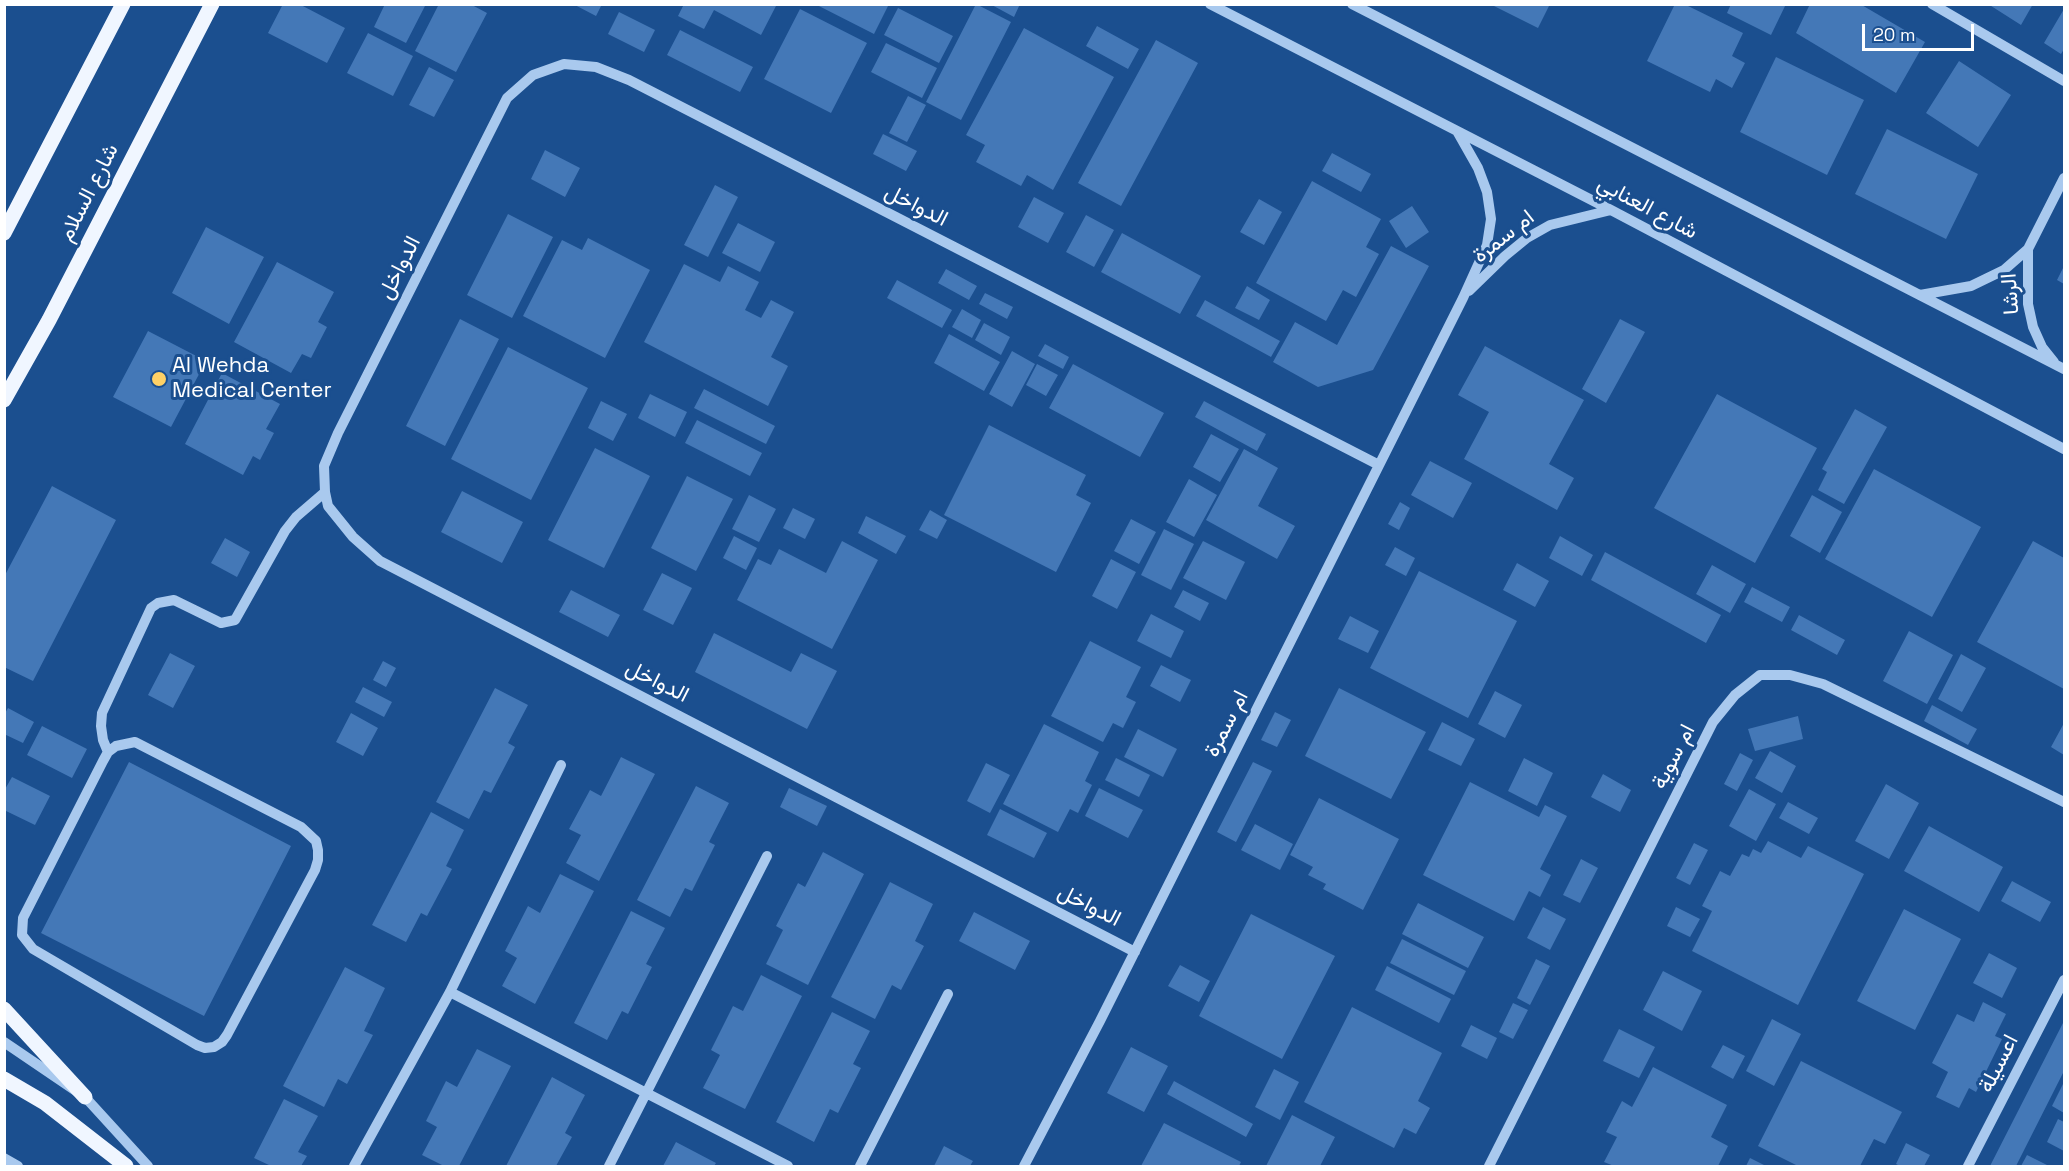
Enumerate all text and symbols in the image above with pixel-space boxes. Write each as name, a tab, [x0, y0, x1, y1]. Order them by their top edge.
scale bar	[1865, 12, 1978, 50]
text: 20 m	[1873, 23, 1916, 46]
street label: شارع السلام	[53, 140, 125, 246]
street label: شارع العنابي	[1592, 171, 1702, 245]
street label: الدواخل	[880, 179, 952, 233]
street label: ام سمرة	[1468, 205, 1540, 269]
street label: الدواخل	[373, 232, 427, 304]
street label: الرشا	[1996, 272, 2026, 316]
place label: Al Wehda Medical Center	[172, 353, 332, 404]
marker: Al Wehda Medical Center	[150, 370, 168, 388]
street label: الدواخل	[621, 655, 693, 709]
street label: ام سمرة	[1199, 686, 1255, 762]
street label: ام سوية	[1647, 720, 1701, 794]
street label: الدواخل	[1053, 879, 1125, 933]
street label: اعسيلة	[1973, 1031, 2025, 1097]

